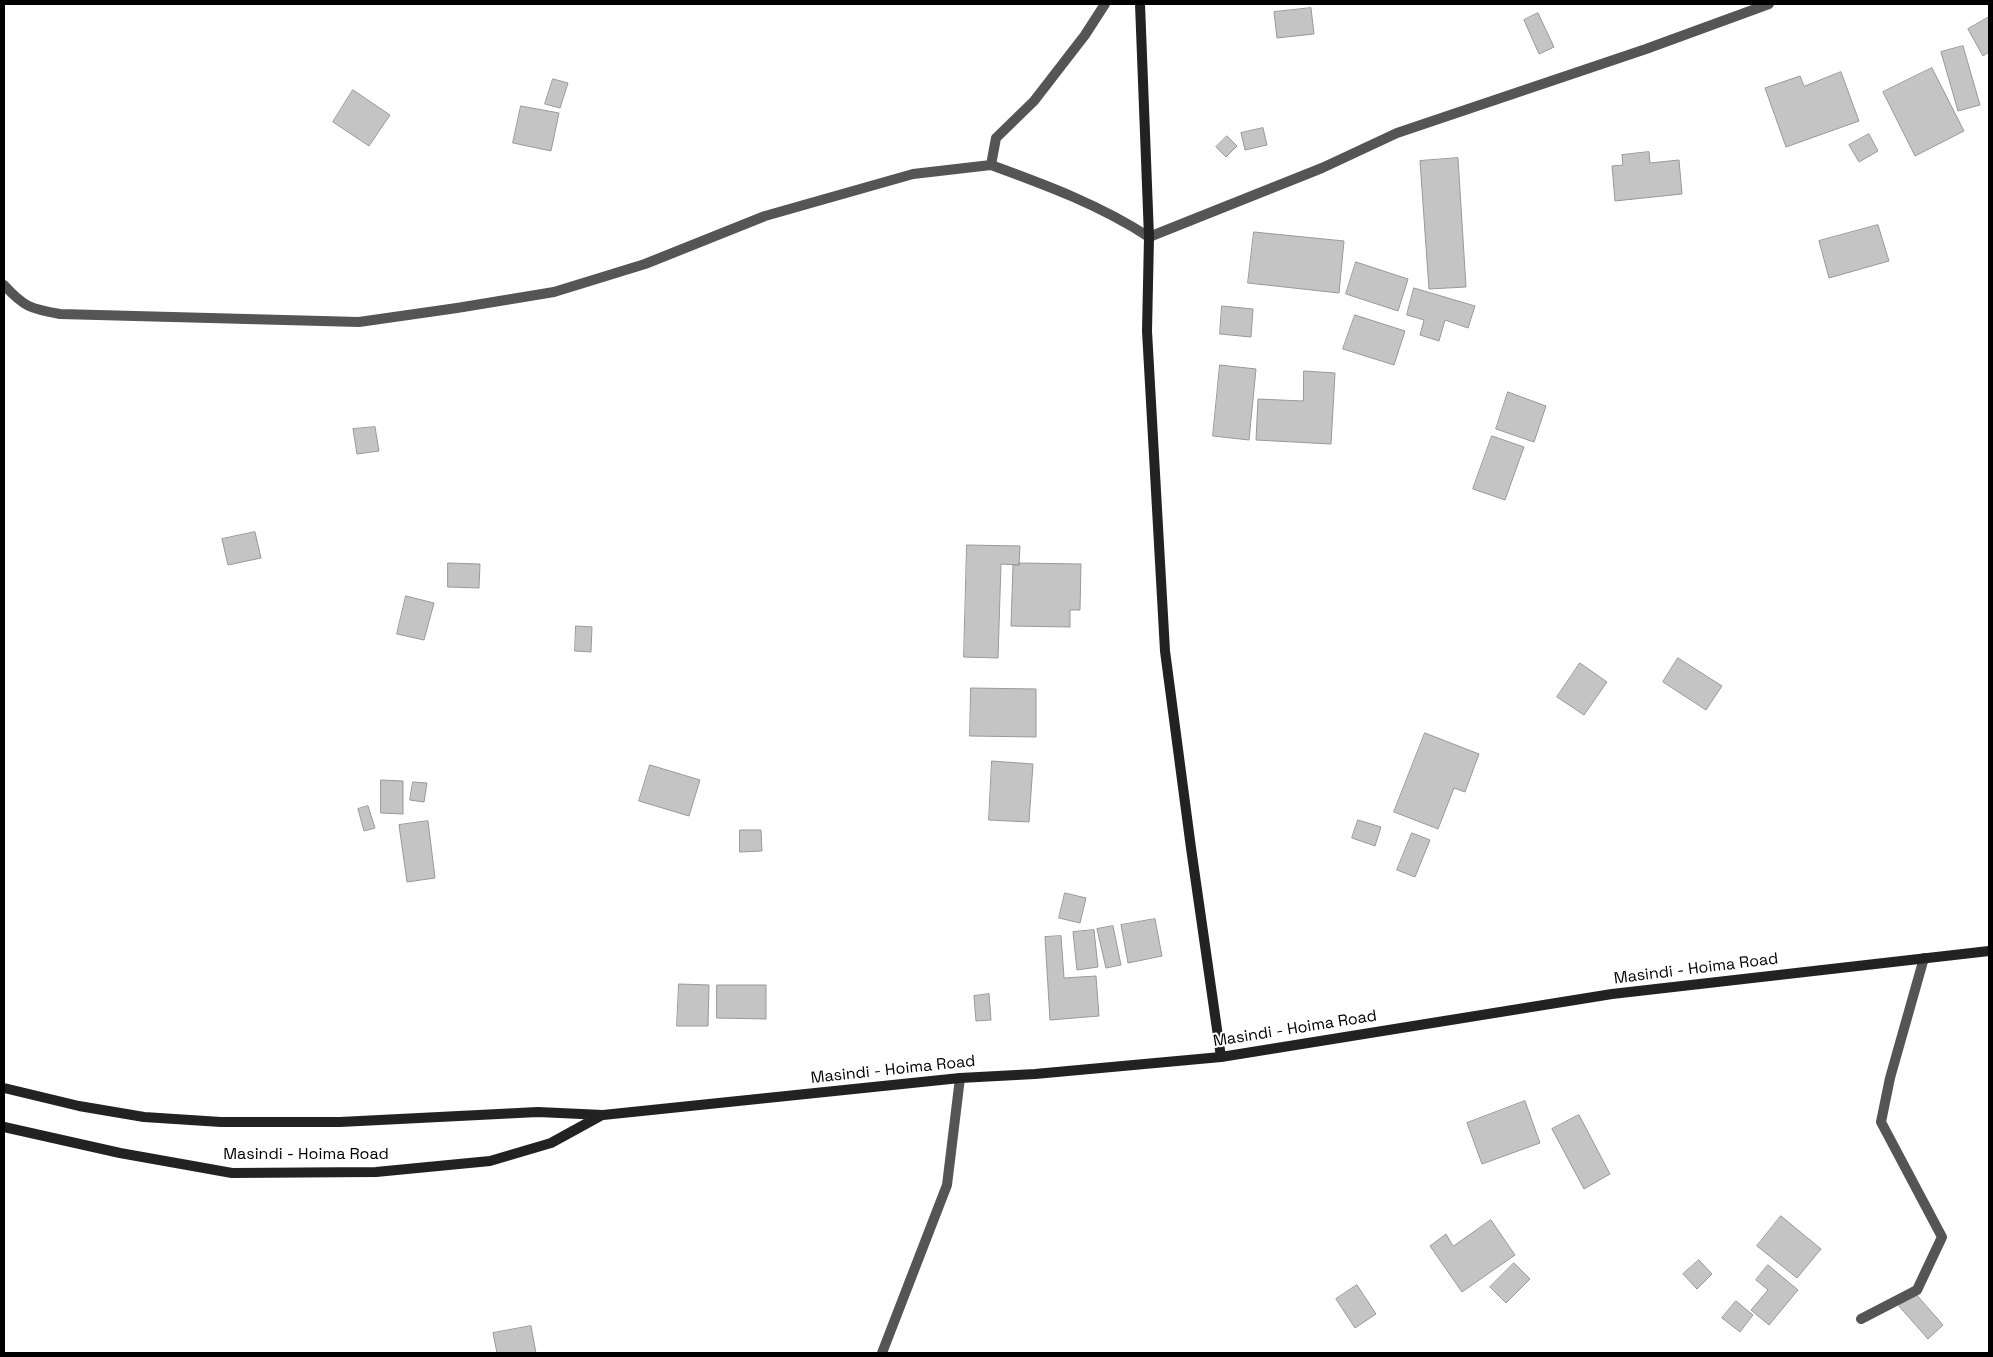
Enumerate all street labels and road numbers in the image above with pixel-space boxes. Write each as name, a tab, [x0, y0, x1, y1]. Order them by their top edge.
street label: Masindi - Hoima Road	[1613, 949, 1779, 989]
street label: Masindi - Hoima Road	[1212, 1007, 1378, 1051]
street label: Masindi - Hoima Road	[810, 1052, 976, 1088]
street label: Masindi - Hoima Road	[223, 1145, 389, 1165]

